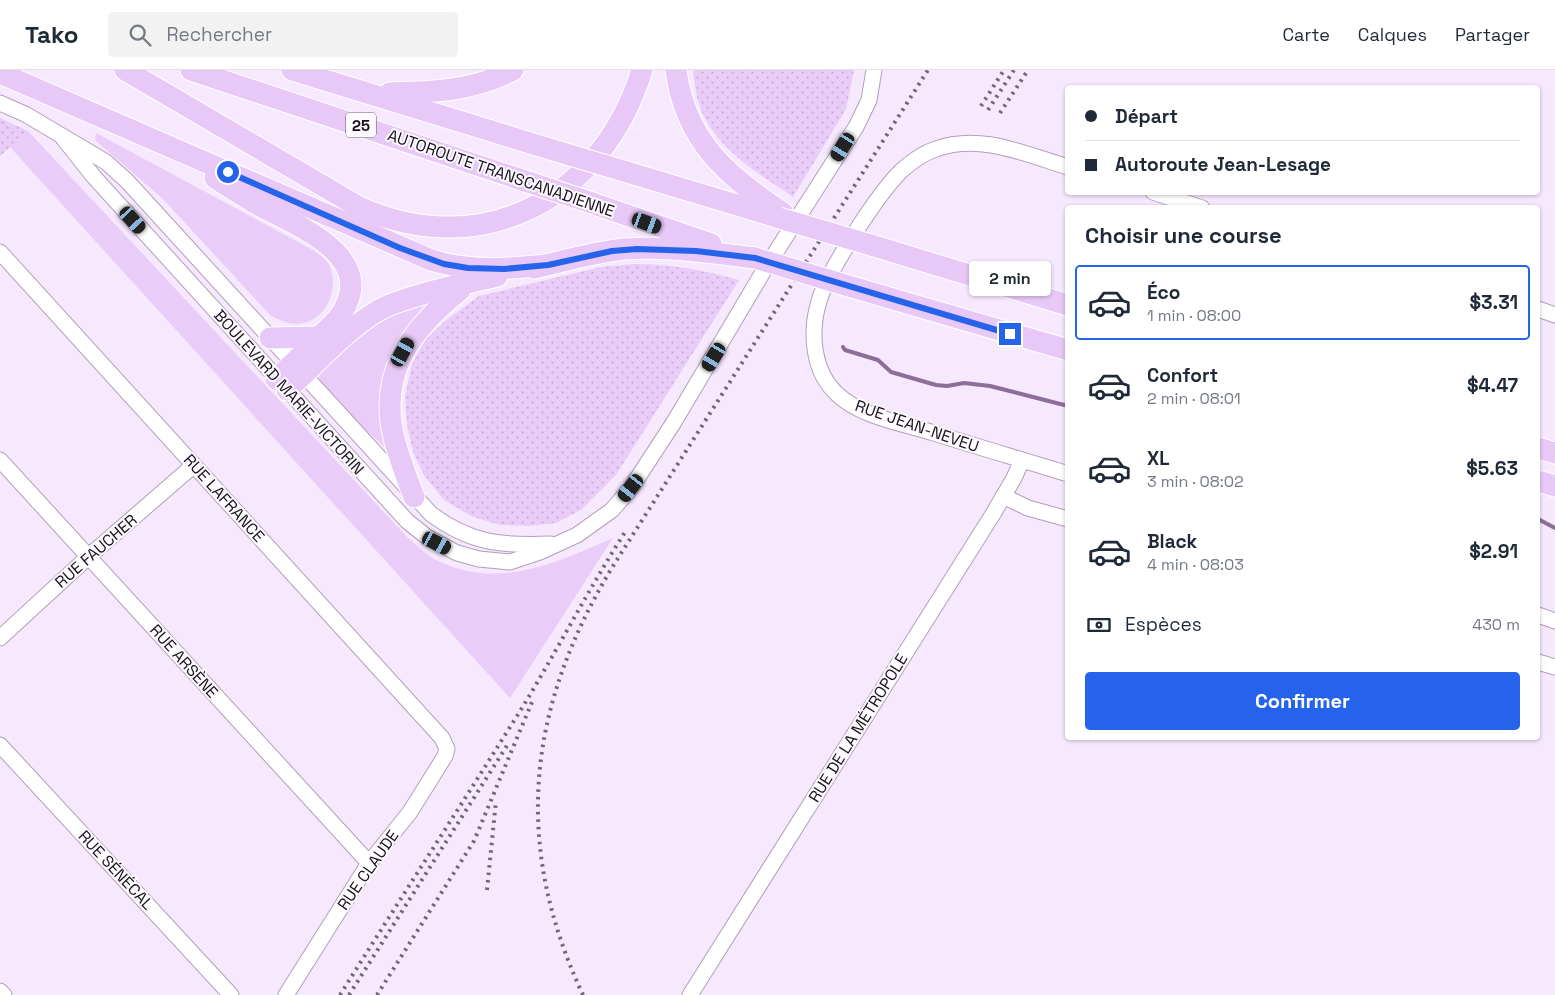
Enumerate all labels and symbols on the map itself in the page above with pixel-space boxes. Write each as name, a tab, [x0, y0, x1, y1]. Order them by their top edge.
road number: 25	[346, 112, 376, 138]
street label: AUTOROUTE TRANSCANADIENNE	[385, 124, 617, 222]
car	[828, 130, 857, 164]
route start	[217, 161, 239, 183]
car	[117, 204, 148, 236]
car	[630, 211, 663, 235]
callout: 2 min	[969, 262, 1051, 296]
street label: BOULEVARD MARIE-VICTORIN	[209, 305, 369, 479]
route end	[999, 323, 1021, 345]
car	[389, 335, 416, 369]
car	[699, 340, 728, 374]
street label: RUE JEAN-NEVEU	[852, 395, 982, 457]
street label: RUE LAFRANCE	[179, 450, 269, 546]
car	[615, 472, 646, 504]
street label: RUE FAUCHER	[51, 510, 141, 592]
car	[420, 529, 453, 557]
street label: RUE ARSÈNE	[145, 620, 223, 702]
street label: RUE DE LA MÉTROPOLE	[804, 650, 912, 806]
street label: RUE SÉNÉCAL	[74, 826, 158, 914]
street label: RUE CLAUDE	[333, 826, 403, 914]

